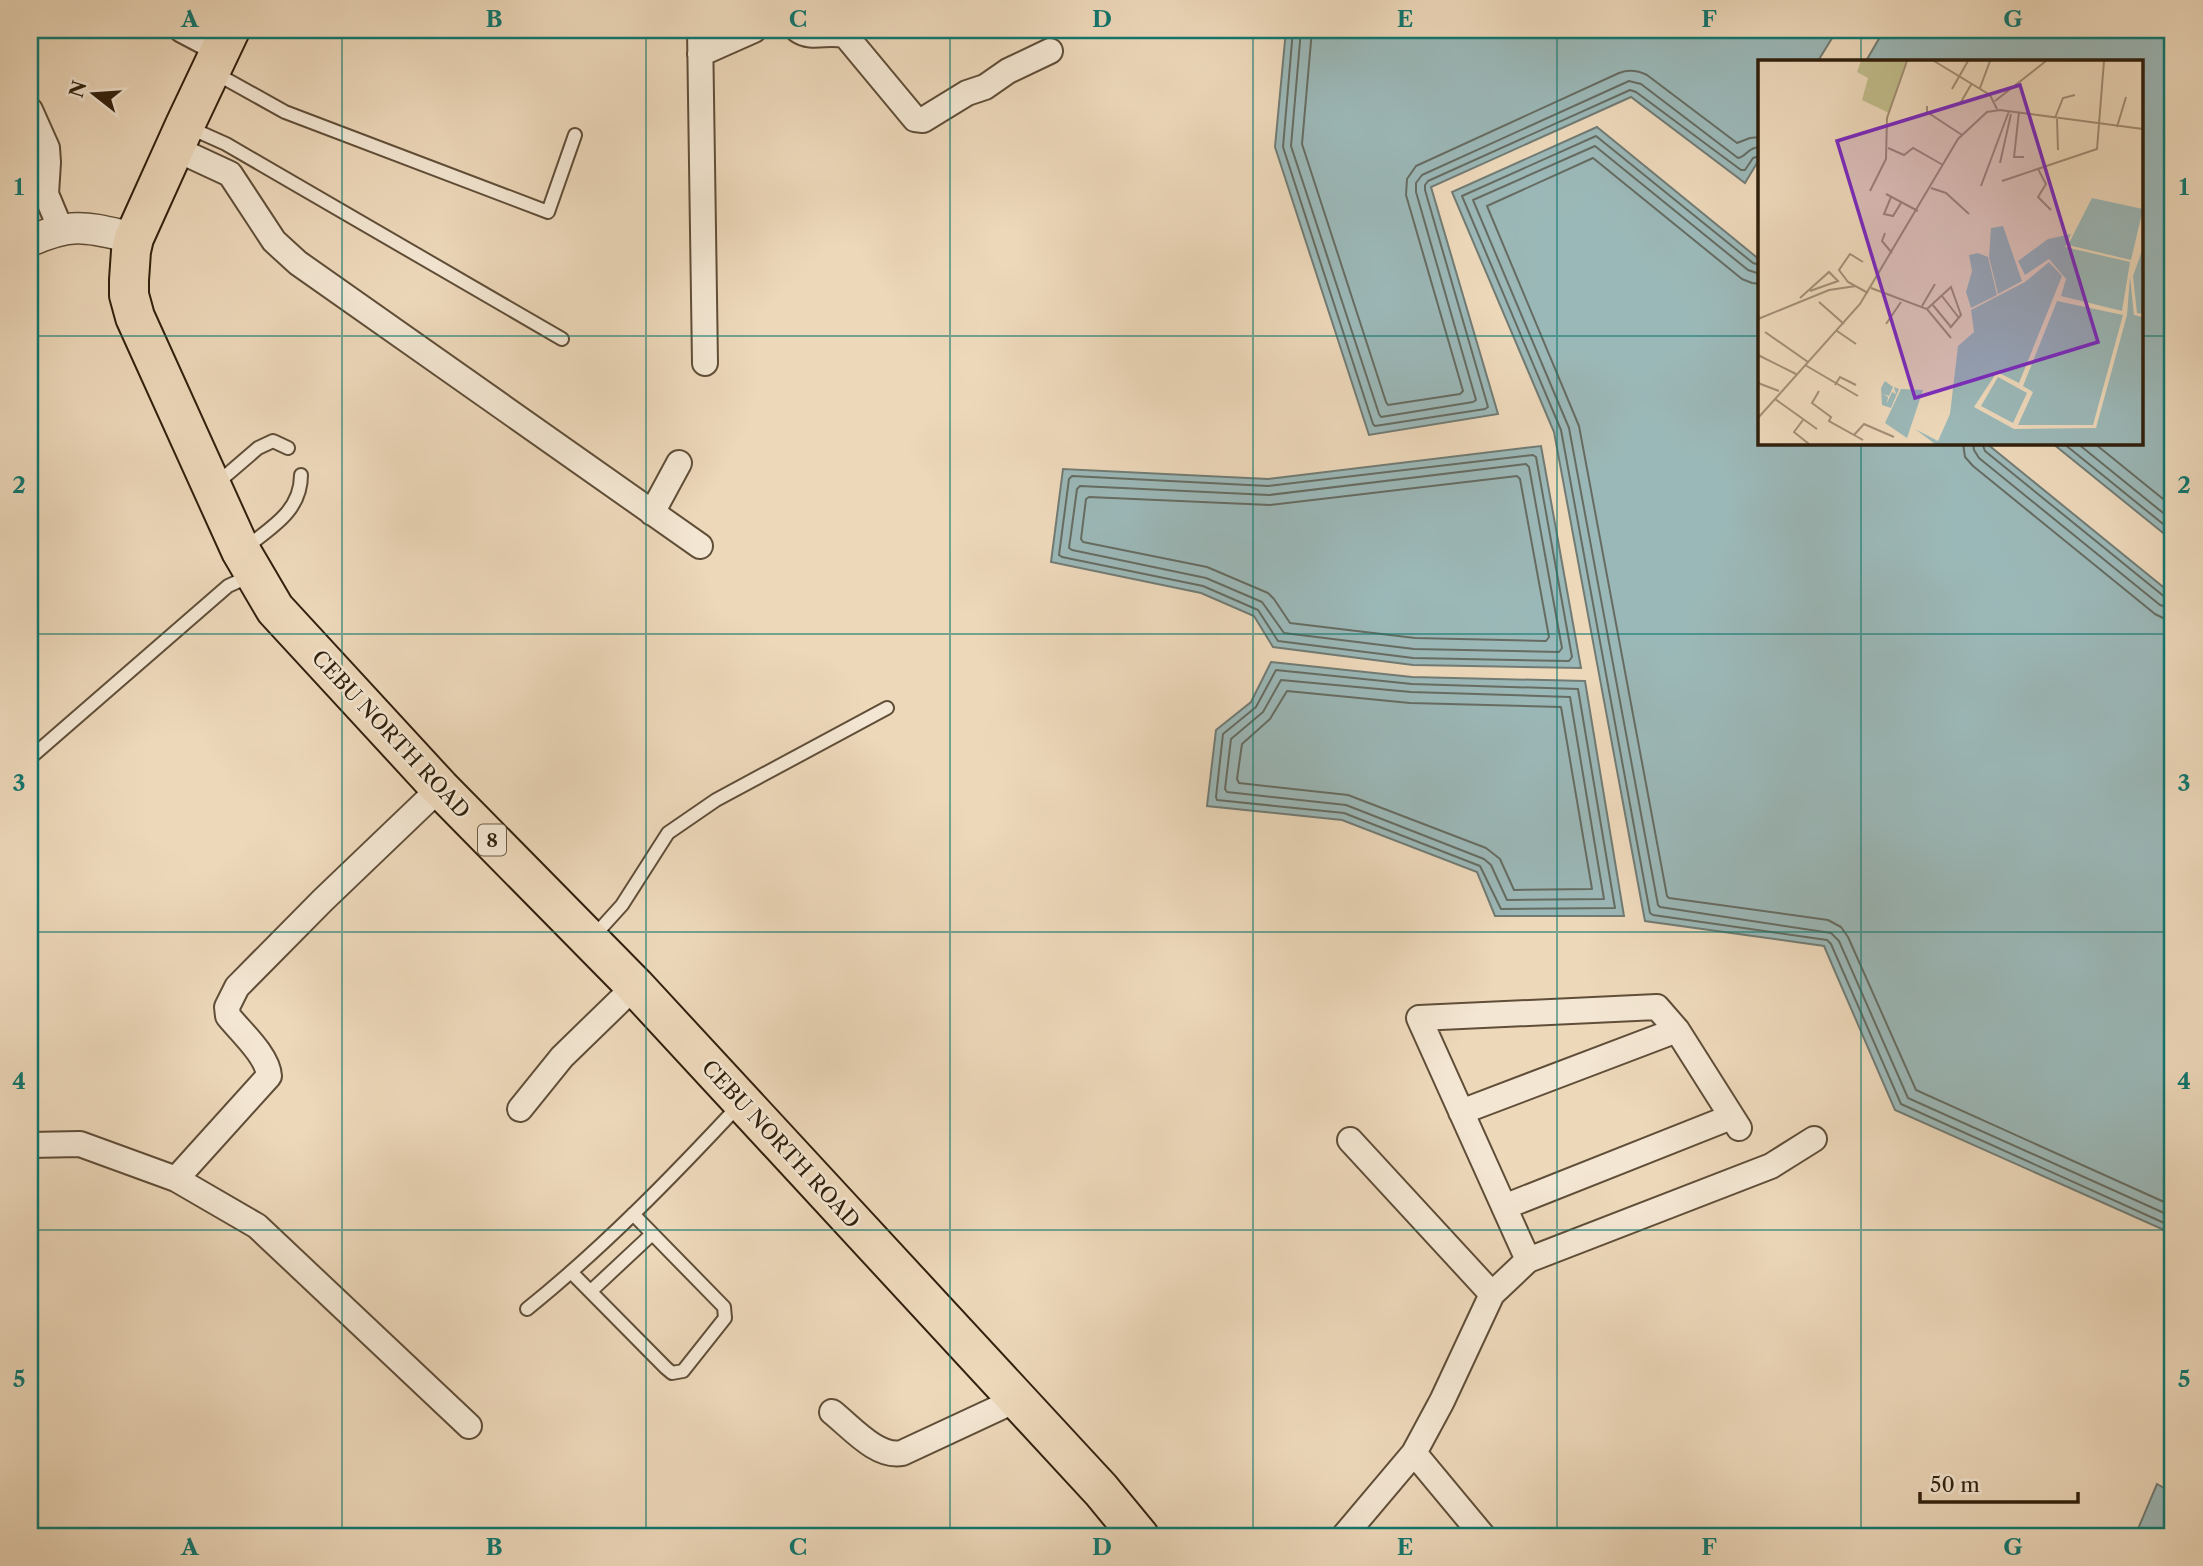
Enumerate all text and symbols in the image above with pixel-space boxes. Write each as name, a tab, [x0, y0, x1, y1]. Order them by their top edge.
text: A	[180, 5, 200, 33]
text: B	[485, 5, 503, 33]
text: C	[789, 5, 807, 33]
text: D	[1092, 5, 1112, 33]
text: E	[1397, 5, 1413, 33]
text: F	[1701, 5, 1717, 33]
text: G	[2003, 5, 2023, 33]
north arrow	[60, 60, 130, 130]
inset map	[1758, 60, 2144, 444]
text: N	[65, 78, 92, 100]
text: 1	[14, 173, 25, 201]
text: 1	[2179, 173, 2190, 201]
text: 2	[12, 471, 26, 499]
text: 2	[2177, 471, 2191, 499]
street label: CEBU NORTH ROAD	[307, 645, 475, 823]
text: 3	[13, 769, 26, 797]
text: 3	[2178, 769, 2191, 797]
road number: 8	[478, 824, 506, 856]
street label: CEBU NORTH ROAD	[697, 1055, 865, 1233]
text: 4	[12, 1067, 26, 1095]
text: 4	[2177, 1067, 2191, 1095]
text: 5	[13, 1365, 25, 1393]
text: 5	[2178, 1365, 2190, 1393]
scale bar	[1920, 1461, 2077, 1505]
text: 50 m	[1930, 1472, 1980, 1497]
text: A	[180, 1533, 200, 1561]
text: B	[485, 1533, 503, 1561]
text: C	[789, 1533, 807, 1561]
text: D	[1092, 1533, 1112, 1561]
text: E	[1397, 1533, 1413, 1561]
text: F	[1701, 1533, 1717, 1561]
text: G	[2003, 1533, 2023, 1561]

